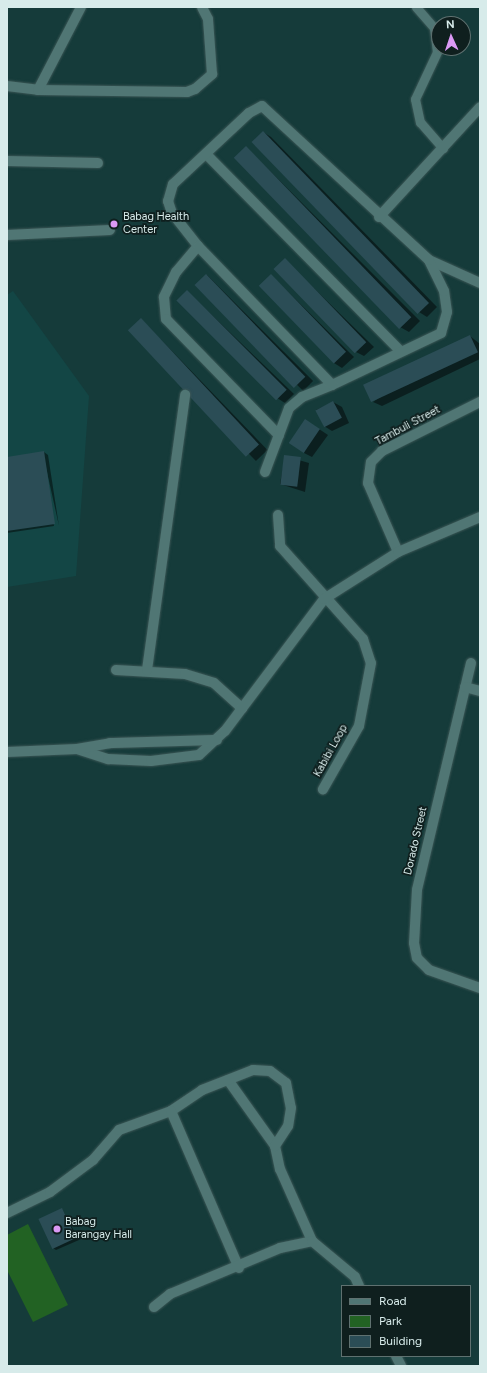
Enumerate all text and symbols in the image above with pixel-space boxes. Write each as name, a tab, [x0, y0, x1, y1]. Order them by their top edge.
north arrow	[431, 16, 471, 56]
text: N	[446, 18, 455, 31]
place label: Babag Health Center	[123, 211, 189, 237]
marker: Babag Health Center	[108, 218, 120, 230]
street label: Tambuli Street	[373, 403, 443, 449]
street label: Kabibi Loop	[311, 722, 351, 780]
street label: Dorado Street	[402, 806, 430, 876]
place label: Babag Barangay Hall	[65, 1216, 132, 1242]
marker: Babag Barangay Hall	[52, 1224, 62, 1234]
legend	[341, 1285, 471, 1357]
text: Road	[379, 1294, 407, 1308]
text: Park	[379, 1314, 402, 1328]
text: Building	[379, 1334, 422, 1348]

